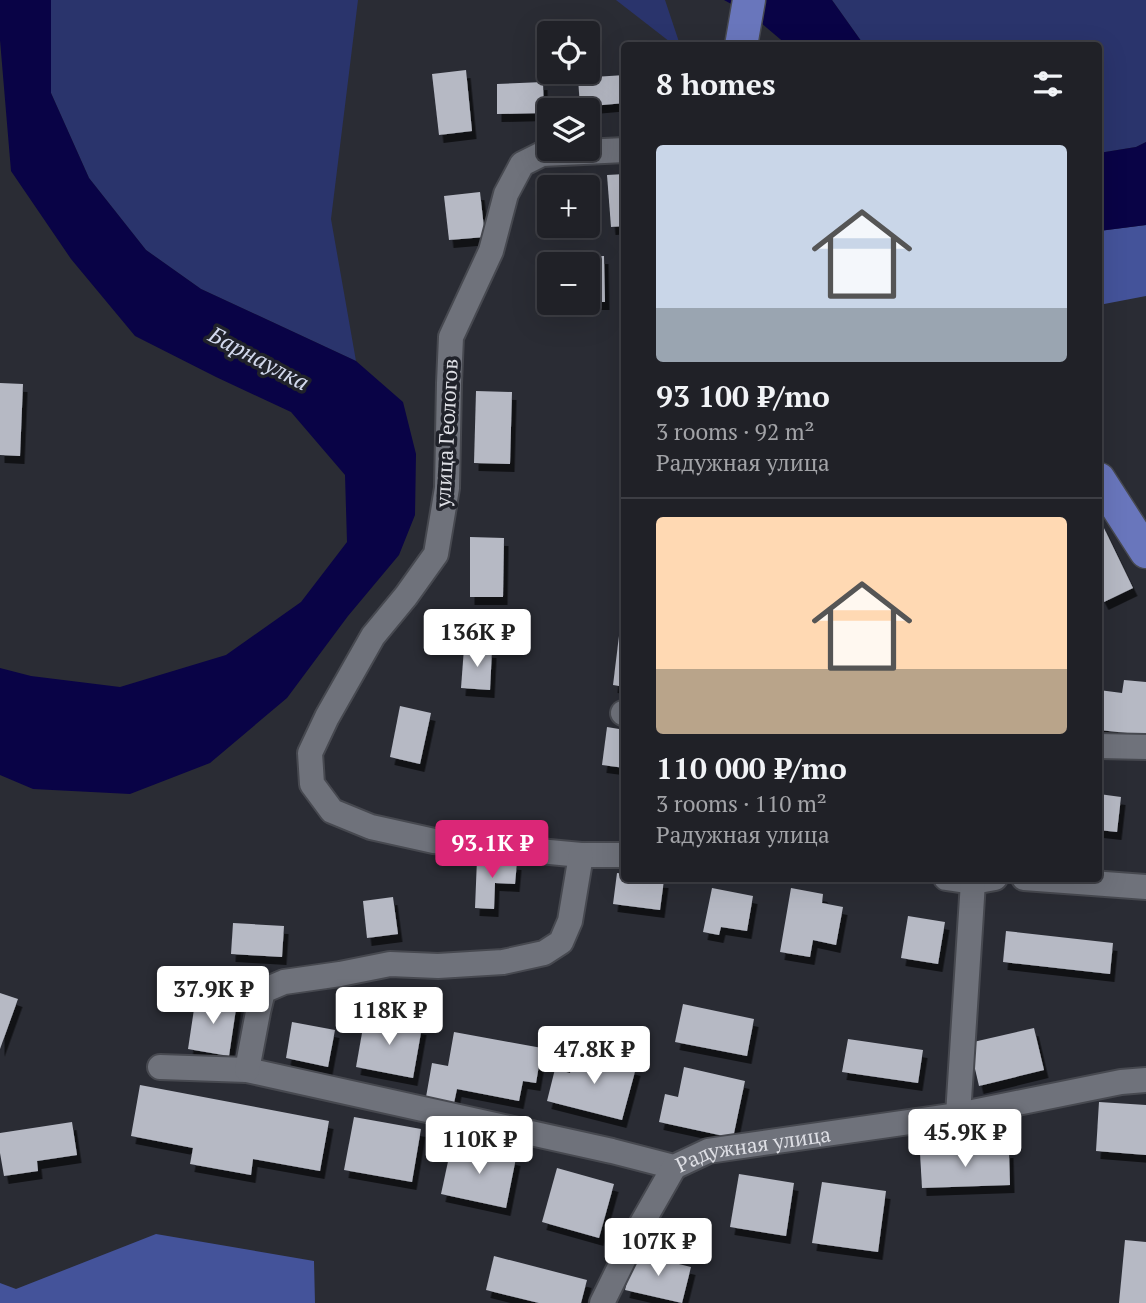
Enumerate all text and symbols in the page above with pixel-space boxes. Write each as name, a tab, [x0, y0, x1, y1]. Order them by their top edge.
map controls	[537, 21, 600, 315]
button: locate	[537, 21, 600, 84]
text: 8 homes	[656, 64, 775, 104]
icon: filters	[1029, 65, 1067, 103]
button: layers	[537, 98, 600, 161]
button: +	[537, 175, 600, 238]
icon: home	[799, 191, 925, 317]
button: −	[537, 252, 600, 315]
water label: Барнаулка	[203, 318, 315, 397]
street label: улица Геологов	[428, 358, 464, 509]
text: 93 100 ₽/mo	[656, 376, 830, 416]
text: 3 rooms · 92 m²	[656, 416, 815, 447]
text: Радужная улица	[656, 447, 830, 478]
icon: home	[799, 563, 925, 689]
pin: 136K ₽	[420, 610, 534, 669]
text: 136K ₽	[440, 616, 514, 647]
text: 110 000 ₽/mo	[656, 748, 847, 788]
text: 3 rooms · 110 m²	[656, 788, 827, 819]
text: Радужная улица	[656, 819, 830, 850]
pin: 93.1K ₽	[427, 820, 557, 880]
text: 93.1K ₽	[451, 827, 533, 858]
pin: 37.9K ₽	[148, 967, 278, 1026]
text: 37.9K ₽	[173, 973, 253, 1004]
pin: 118K ₽	[332, 988, 446, 1047]
text: 118K ₽	[352, 994, 426, 1025]
pin: 47.8K ₽	[529, 1026, 659, 1086]
text: 47.8K ₽	[554, 1033, 634, 1064]
pin: 45.9K ₽	[900, 1110, 1030, 1169]
pin: 110K ₽	[422, 1116, 536, 1176]
text: 45.9K ₽	[924, 1116, 1006, 1147]
street label: Радужная улица	[671, 1119, 833, 1178]
text: 110K ₽	[442, 1123, 516, 1154]
pin: 107K ₽	[601, 1218, 715, 1278]
text: 107K ₽	[621, 1225, 695, 1256]

